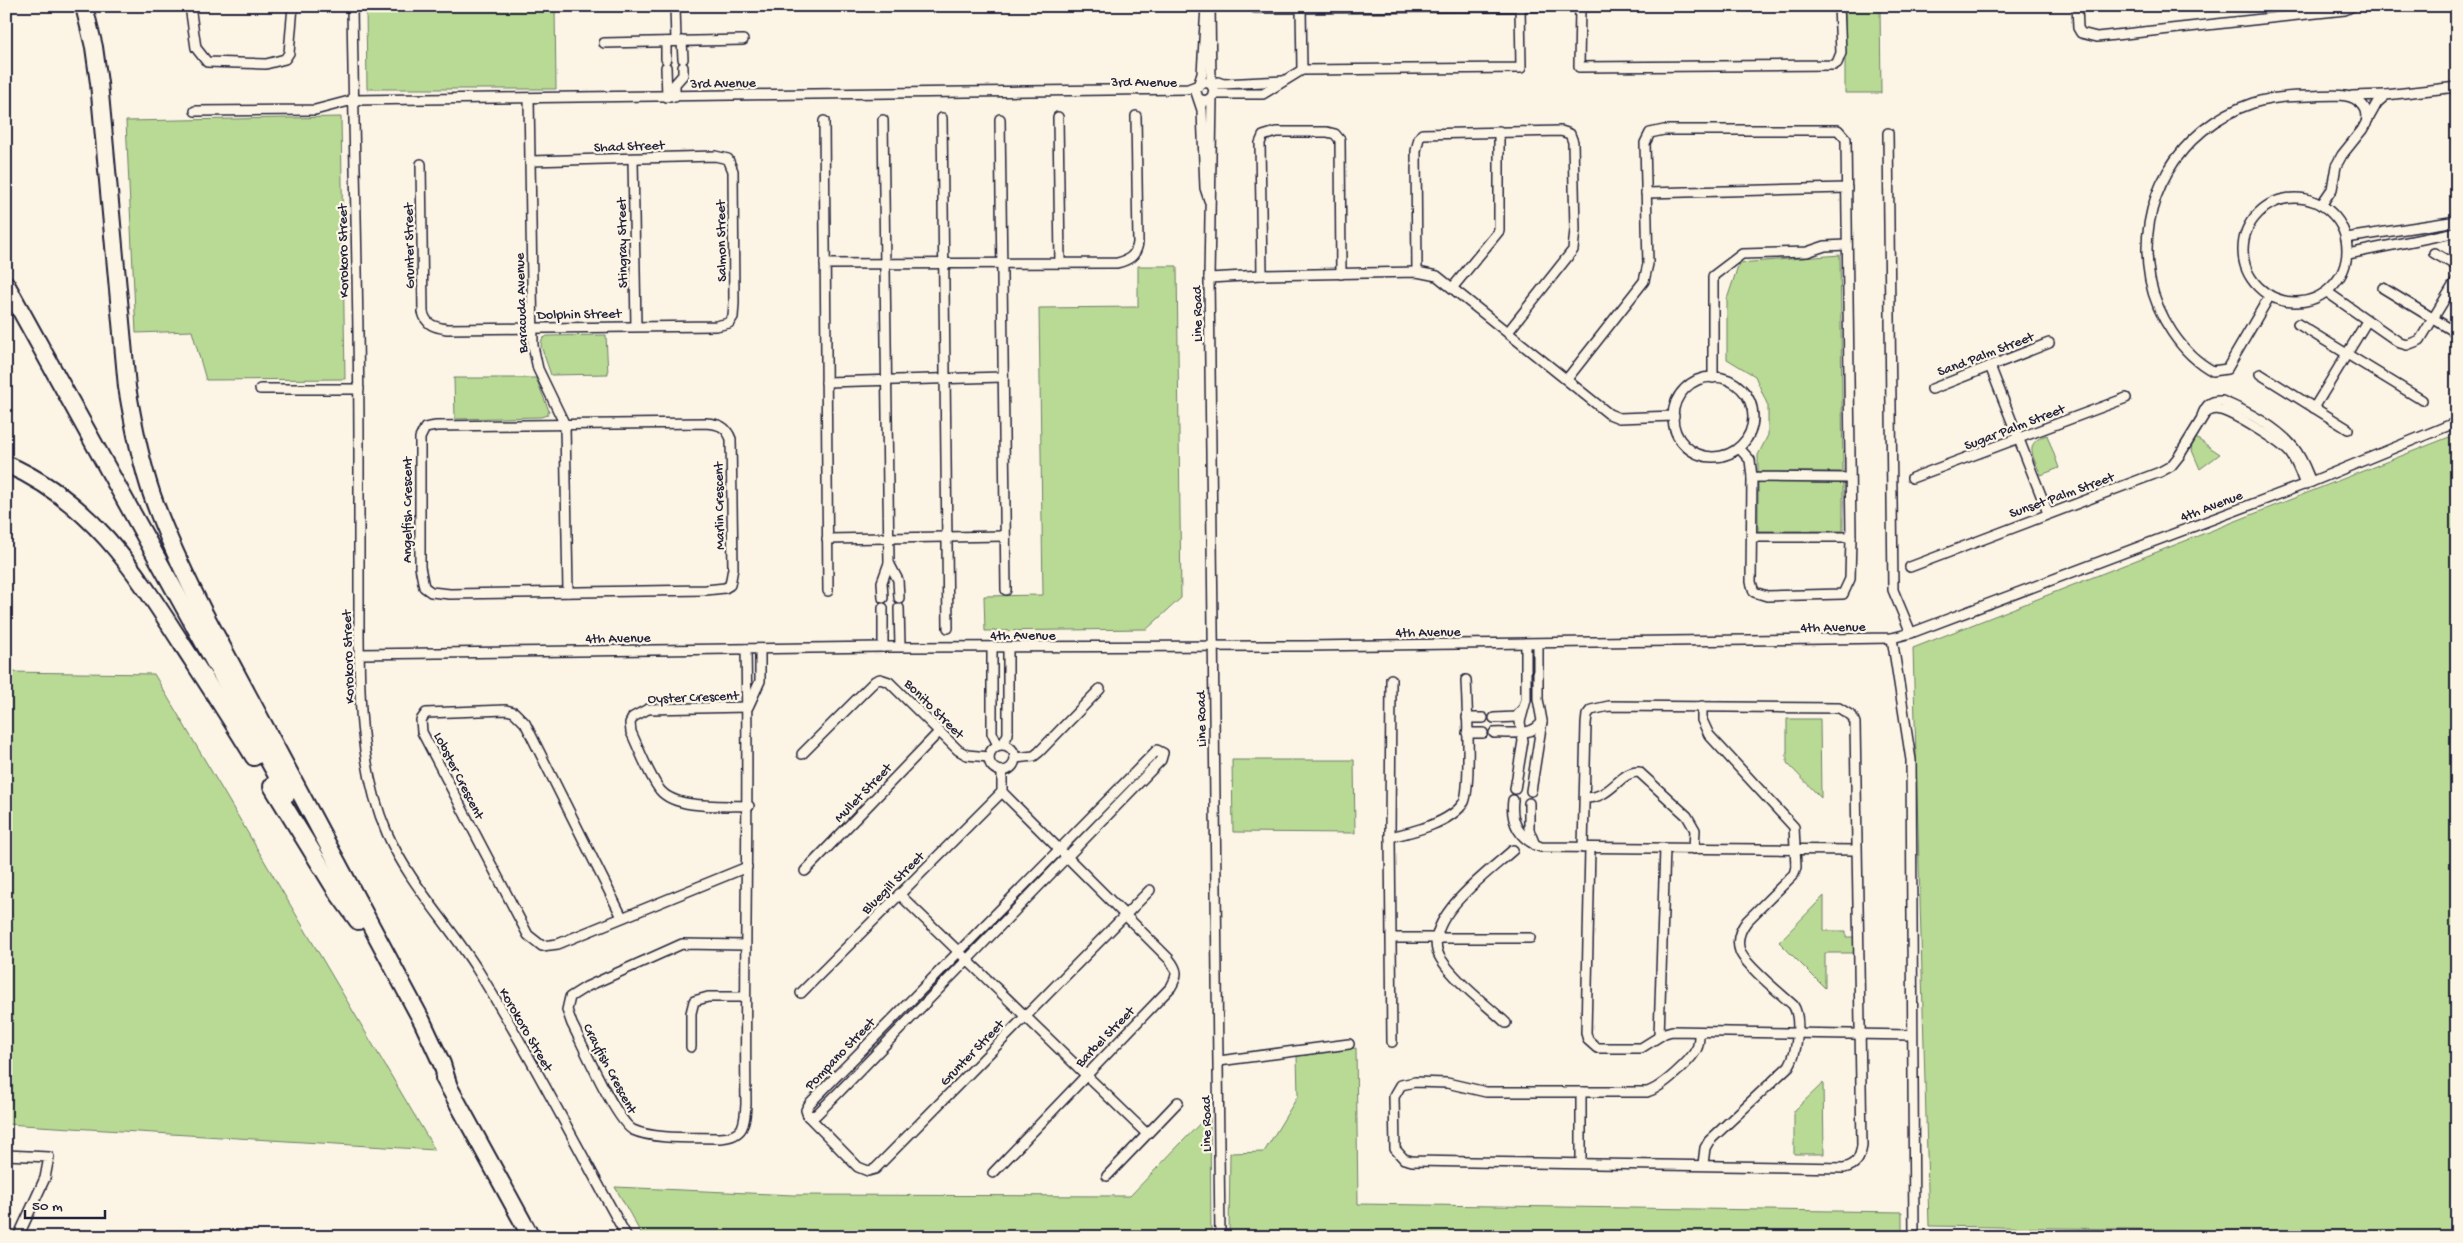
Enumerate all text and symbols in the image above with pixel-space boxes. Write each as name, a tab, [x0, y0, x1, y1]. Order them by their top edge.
street label: 3rd Avenue	[689, 75, 757, 94]
street label: 3rd Avenue	[1110, 75, 1178, 92]
street label: Shad Street	[593, 138, 666, 157]
street label: Stingray Street	[614, 196, 633, 288]
street label: Salmon Street	[713, 199, 732, 282]
street label: Grunter Street	[401, 202, 420, 289]
street label: Korokoro Street	[335, 203, 354, 298]
street label: Baracuda Avenue	[512, 252, 533, 354]
street label: Line Road	[1190, 284, 1207, 342]
street label: Dolphin Street	[536, 306, 623, 325]
street label: Sand Palm Street	[1935, 329, 2038, 381]
street label: Sugar Palm Street	[1962, 401, 2069, 455]
street label: Angelfish Crescent	[400, 456, 417, 563]
street label: Marlin Crescent	[711, 461, 730, 550]
street label: Sunset Palm Street	[2007, 469, 2118, 523]
street label: 4th Avenue	[2178, 487, 2246, 527]
street label: Korokoro Street	[339, 609, 360, 704]
street label: 4th Avenue	[1800, 619, 1867, 638]
street label: 4th Avenue	[1395, 624, 1462, 643]
street label: 4th Avenue	[990, 628, 1056, 645]
street label: 4th Avenue	[585, 630, 652, 649]
street label: Bonito Street	[899, 676, 968, 744]
street label: Oyster Crescent	[647, 688, 740, 709]
street label: Line Road	[1193, 689, 1211, 747]
street label: Lobster Crescent	[429, 730, 488, 824]
street label: Mullet Street	[831, 760, 897, 827]
street label: Bluegill Street	[858, 848, 930, 919]
street label: Korokoro Street	[494, 985, 556, 1076]
street label: Barbel Street	[1072, 1003, 1140, 1072]
street label: Pompano Street	[801, 1014, 881, 1095]
street label: Grunter Street	[937, 1016, 1010, 1090]
street label: Crayfish Crescent	[578, 1021, 640, 1118]
street label: Line Road	[1199, 1094, 1216, 1152]
scale bar	[25, 1188, 105, 1220]
text: 50 m	[32, 1198, 63, 1216]

